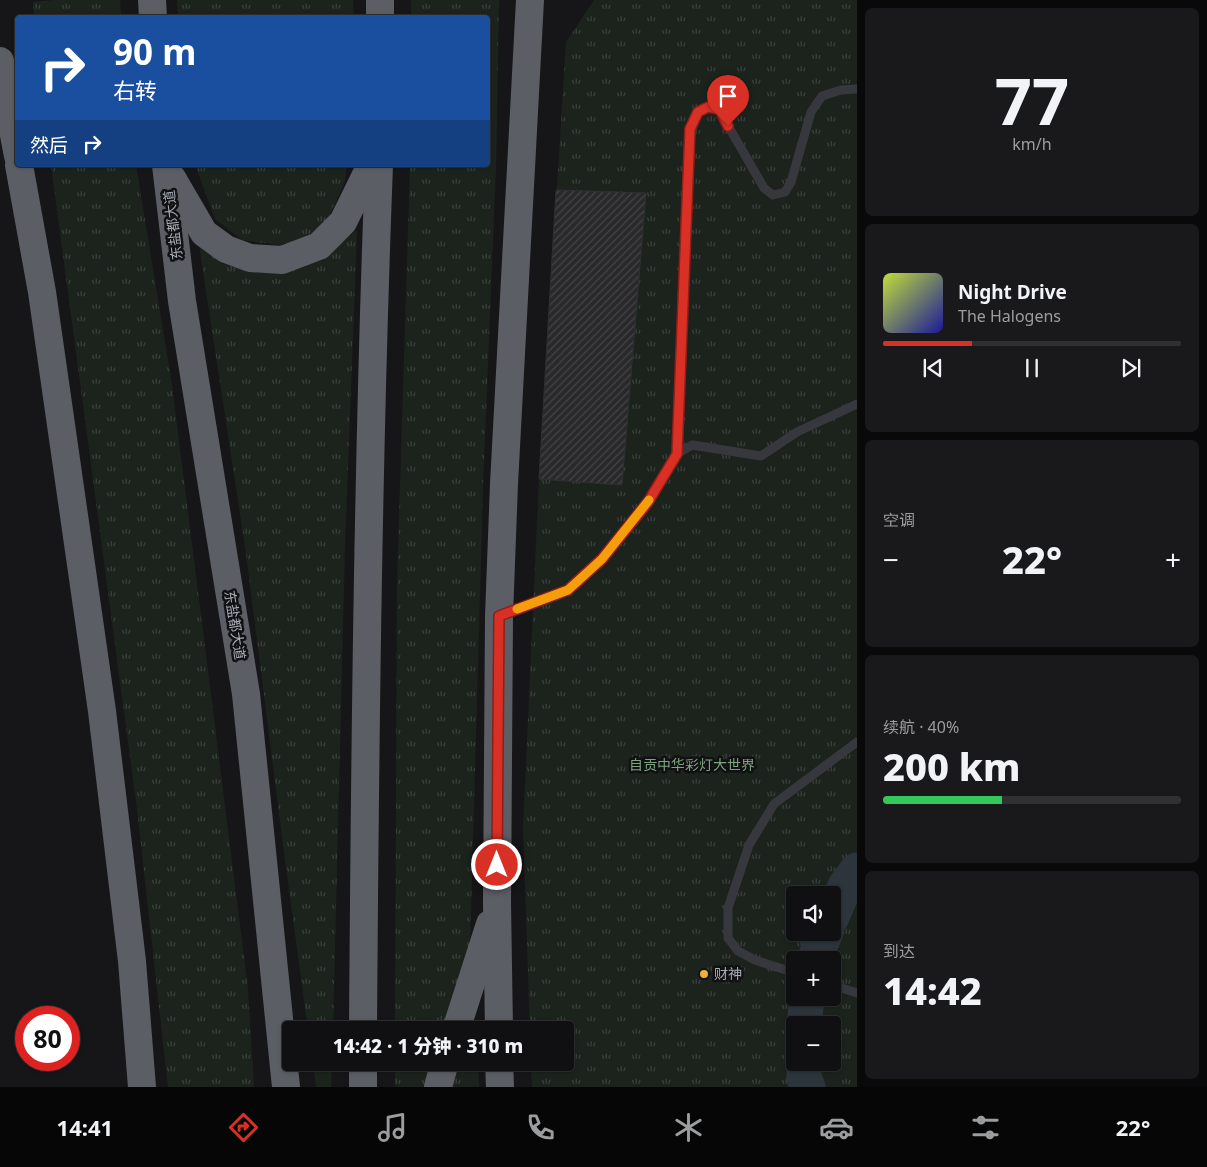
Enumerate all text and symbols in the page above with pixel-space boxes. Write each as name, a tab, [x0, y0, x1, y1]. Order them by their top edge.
text: 90 m	[113, 28, 196, 75]
icon: right	[30, 35, 95, 100]
text: 77	[995, 56, 1069, 144]
text: 右转	[113, 75, 157, 105]
pin	[707, 75, 749, 126]
icon: arrive	[714, 82, 742, 110]
icon: right	[78, 130, 106, 158]
text: 然后	[30, 132, 68, 158]
text: km/h	[1012, 133, 1052, 155]
street label: 东盐都大道	[159, 189, 186, 261]
text: Night Drive	[958, 279, 1067, 305]
text: The Halogens	[958, 305, 1061, 327]
icon: previous	[919, 354, 947, 382]
icon: pause	[1018, 354, 1046, 382]
icon: next	[1117, 354, 1145, 382]
text: 空调	[883, 509, 915, 531]
text: 22°	[1002, 533, 1062, 585]
text: −	[883, 540, 899, 578]
text: +	[1165, 540, 1181, 578]
street label: 东盐都大道	[221, 589, 250, 661]
text: 续航 · 40%	[883, 716, 959, 738]
text: 200 km	[883, 740, 1021, 792]
park label: 自贡中华彩灯大世界	[629, 755, 755, 774]
position arrow	[470, 838, 522, 890]
map controls	[786, 886, 841, 1071]
button: sound	[786, 886, 841, 941]
text: 到达	[883, 940, 915, 962]
button: +	[786, 951, 841, 1006]
place label: 财神	[714, 964, 742, 983]
text: 14:42	[883, 964, 982, 1016]
marker: 财神	[698, 968, 710, 980]
speed limit sign: 80	[15, 1006, 80, 1071]
button: −	[786, 1016, 841, 1071]
text: 14:42 · 1 分钟 · 310 m	[333, 1033, 523, 1059]
icon: directions	[226, 1110, 261, 1145]
icon: music	[375, 1110, 410, 1145]
icon: phone	[523, 1110, 558, 1145]
icon: climate	[671, 1110, 706, 1145]
icon: car	[819, 1110, 854, 1145]
icon: filters	[968, 1110, 1003, 1145]
text: 14:41	[57, 1112, 113, 1142]
text: 22°	[1116, 1112, 1150, 1142]

